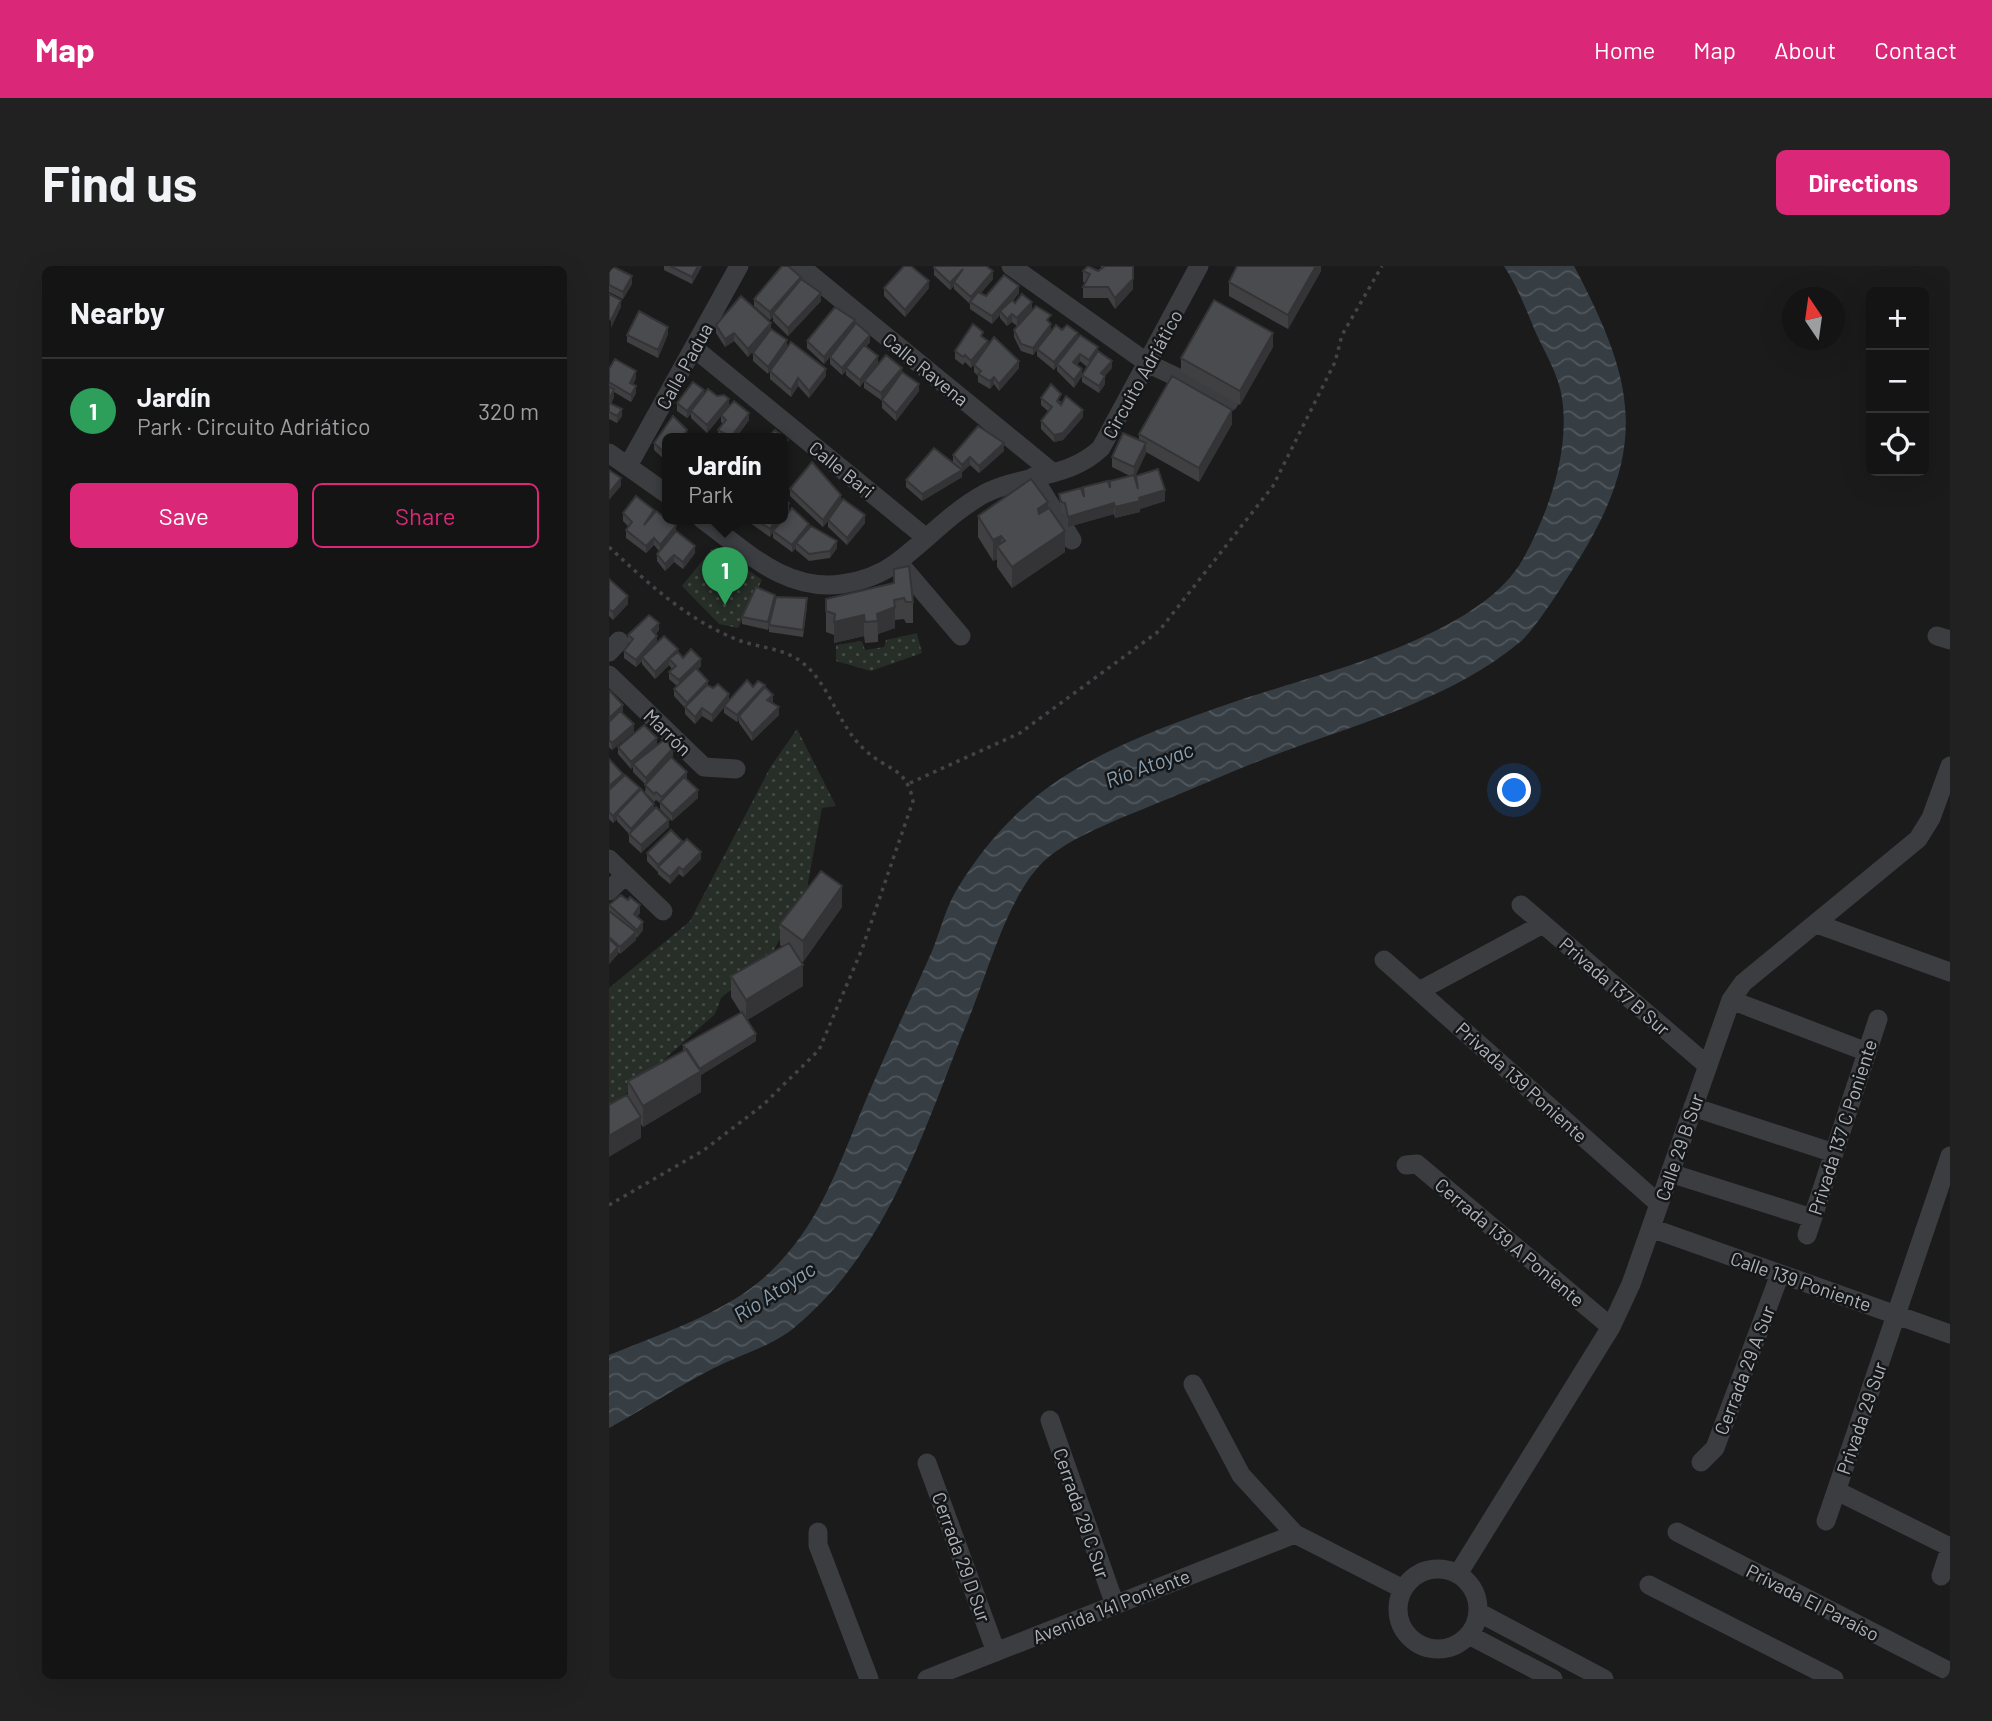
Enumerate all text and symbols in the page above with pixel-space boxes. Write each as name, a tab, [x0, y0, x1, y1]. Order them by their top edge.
text: Map	[35, 29, 95, 69]
text: Home	[1594, 35, 1655, 64]
text: Map	[1693, 35, 1736, 64]
text: About	[1774, 35, 1836, 64]
text: Contact	[1874, 35, 1957, 64]
button: Directions	[1776, 150, 1950, 215]
text: Find us	[42, 153, 197, 212]
north arrow	[1782, 287, 1845, 350]
map controls	[1866, 287, 1929, 476]
button: +	[1866, 287, 1929, 350]
text: Nearby	[70, 294, 165, 330]
street label: Circuito Adriático	[1097, 305, 1187, 443]
street label: Calle Padua	[651, 319, 717, 413]
street label: Calle Ravena	[878, 327, 974, 411]
button: −	[1866, 350, 1929, 413]
text: Jardín	[137, 381, 211, 412]
text: 1	[89, 397, 97, 425]
text: 320 m	[478, 397, 539, 425]
text: Park · Circuito Adriático	[137, 412, 370, 440]
button: locate	[1866, 413, 1929, 476]
popup	[662, 433, 788, 524]
street label: Calle Bari	[805, 436, 879, 502]
text: Jardín	[688, 449, 762, 480]
text: Park	[688, 480, 733, 508]
button: Save	[70, 483, 298, 548]
button: Share	[312, 483, 539, 548]
pin: 1	[702, 547, 748, 605]
street label: Marrón	[639, 704, 697, 760]
water label: Río Atoyac	[1101, 736, 1197, 792]
your location	[1497, 773, 1531, 807]
street label: Privada 137 B Sur	[1555, 932, 1675, 1040]
street label: Privada 139 Poniente	[1451, 1017, 1593, 1147]
street label: Privada 137 C Poniente	[1803, 1036, 1881, 1218]
street label: Calle 29 B Sur	[1650, 1090, 1708, 1203]
street label: Cerrada 139 A Poniente	[1431, 1173, 1589, 1311]
street label: Calle 139 Poniente	[1728, 1246, 1874, 1316]
water label: Río Atoyac	[728, 1255, 820, 1327]
street label: Cerrada 29 A Sur	[1709, 1302, 1779, 1438]
street label: Privada 29 Sur	[1831, 1359, 1891, 1477]
street label: Cerrada 29 C Sur	[1049, 1445, 1115, 1581]
street label: Cerrada 29 D Sur	[928, 1489, 996, 1625]
street label: Privada El Paraíso	[1743, 1559, 1883, 1645]
street label: Avenida 141 Poniente	[1029, 1564, 1193, 1648]

